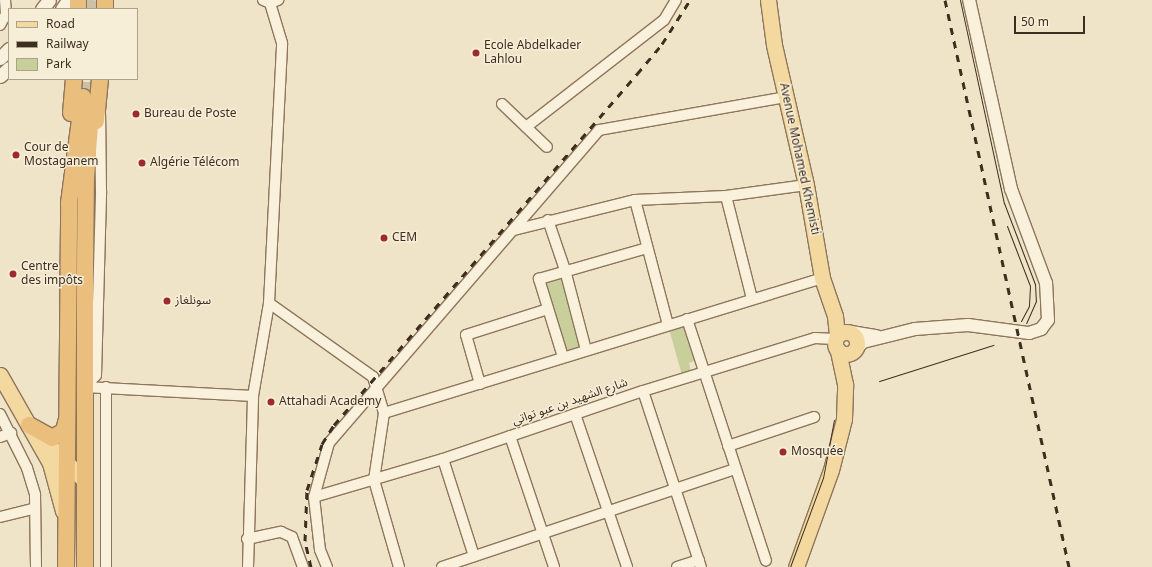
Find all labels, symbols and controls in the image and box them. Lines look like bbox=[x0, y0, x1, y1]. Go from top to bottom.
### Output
legend bbox=[8, 8, 138, 80]
scale bar bbox=[1016, 8, 1087, 34]
text: 50 m bbox=[1021, 10, 1049, 35]
text: Road bbox=[46, 12, 75, 37]
text: Railway bbox=[46, 32, 89, 57]
place label: Ecole Abdelkader Lahlou bbox=[484, 39, 581, 67]
marker: Ecole Abdelkader Lahlou bbox=[471, 48, 481, 58]
text: Park bbox=[46, 52, 71, 77]
street label: Avenue Mohamed Khemisti bbox=[776, 82, 822, 236]
place label: Bureau de Poste bbox=[144, 107, 237, 121]
marker: Bureau de Poste bbox=[131, 109, 141, 119]
place label: Cour de Mostaganem bbox=[24, 141, 98, 169]
marker: Cour de Mostaganem bbox=[11, 150, 21, 160]
place label: Algérie Télécom bbox=[150, 156, 240, 170]
marker: Algérie Télécom bbox=[137, 158, 147, 168]
place label: CEM bbox=[392, 231, 417, 245]
marker: CEM bbox=[379, 233, 389, 243]
place label: Centre des impôts bbox=[21, 260, 83, 288]
marker: Centre des impôts bbox=[8, 269, 18, 279]
place label: سونلغاز bbox=[175, 294, 211, 308]
marker: سونلغاز bbox=[162, 296, 172, 306]
street label: شارع الشهيد بن عبو تواتي bbox=[510, 375, 630, 429]
place label: Attahadi Academy bbox=[279, 395, 381, 409]
marker: Attahadi Academy bbox=[266, 397, 276, 407]
place label: Mosquée bbox=[791, 445, 843, 459]
marker: Mosquée bbox=[778, 447, 788, 457]

